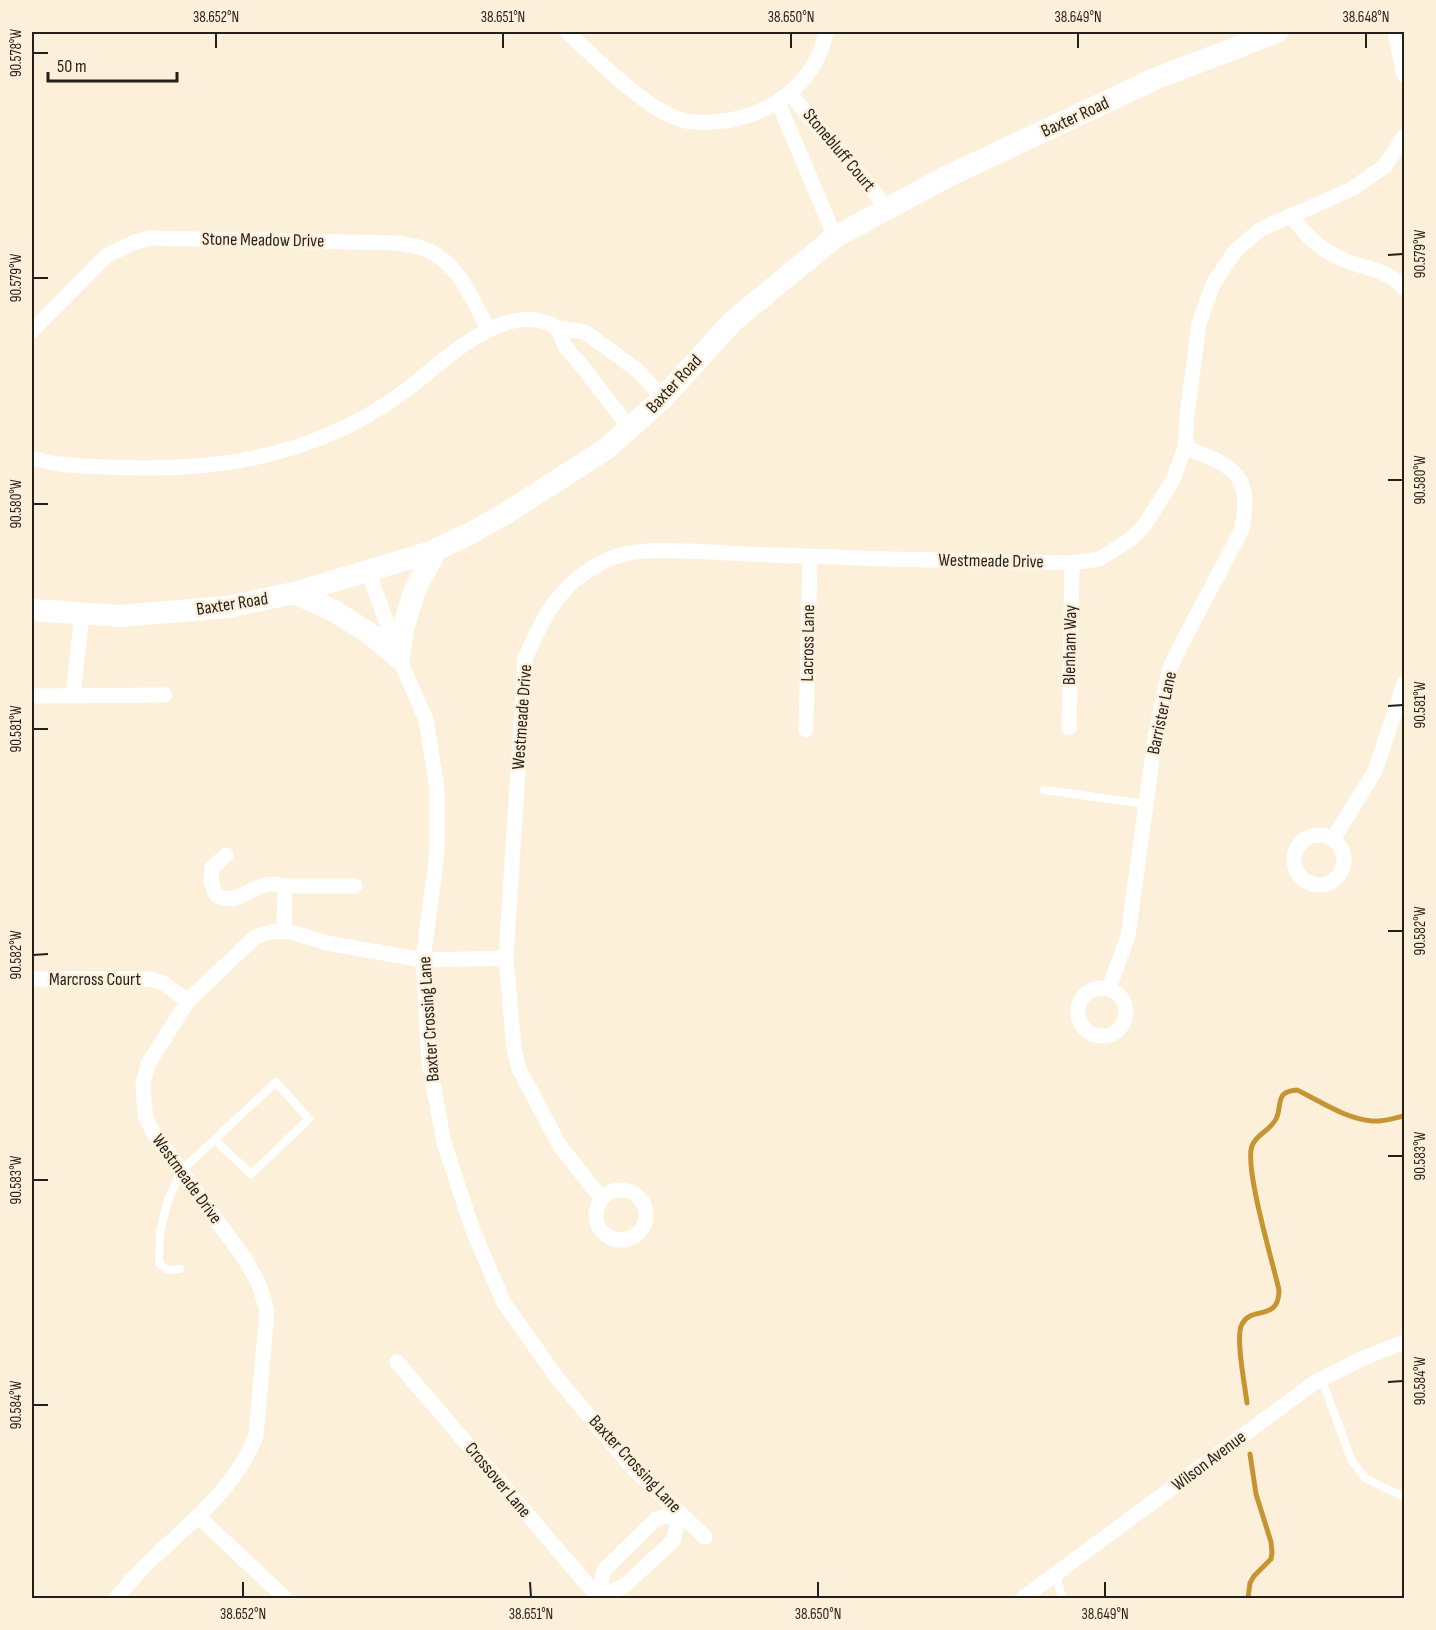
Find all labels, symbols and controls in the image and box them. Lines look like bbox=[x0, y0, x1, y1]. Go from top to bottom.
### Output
text: 38.652°N bbox=[193, 8, 239, 27]
text: 38.651°N bbox=[481, 8, 525, 27]
text: 38.650°N bbox=[768, 8, 814, 27]
text: 38.649°N bbox=[1054, 8, 1102, 27]
text: 38.648°N bbox=[1343, 8, 1389, 27]
text: 90.578°W bbox=[7, 29, 26, 77]
scale bar bbox=[48, 45, 177, 83]
text: 50 m bbox=[57, 56, 87, 77]
street label: Baxter Road bbox=[1038, 92, 1112, 142]
street label: Stonebluff Court bbox=[798, 104, 880, 196]
street label: Stone Meadow Drive bbox=[202, 228, 324, 252]
text: 90.579°W bbox=[1411, 230, 1430, 278]
text: 90.579°W bbox=[7, 254, 26, 302]
street label: Baxter Road bbox=[642, 350, 706, 418]
text: 90.580°W bbox=[1411, 455, 1430, 505]
text: 90.580°W bbox=[7, 479, 26, 529]
street label: Westmeade Drive bbox=[938, 550, 1044, 572]
street label: Baxter Road bbox=[195, 588, 269, 620]
street label: Lacross Lane bbox=[797, 604, 819, 682]
street label: Blenham Way bbox=[1059, 605, 1081, 685]
street label: Westmeade Drive bbox=[508, 664, 536, 770]
street label: Barrister Lane bbox=[1143, 670, 1181, 756]
text: 90.581°W bbox=[1411, 681, 1430, 729]
text: 90.581°W bbox=[7, 705, 26, 753]
text: 90.582°W bbox=[1411, 906, 1430, 955]
text: 90.582°W bbox=[7, 930, 26, 979]
street label: Baxter Crossing Lane bbox=[414, 956, 444, 1082]
street label: Marcross Court bbox=[49, 969, 141, 990]
street label: Westmeade Drive bbox=[148, 1130, 226, 1228]
text: 90.583°W bbox=[1411, 1131, 1430, 1180]
text: 90.583°W bbox=[7, 1155, 26, 1204]
text: 90.584°W bbox=[1411, 1357, 1430, 1405]
text: 90.584°W bbox=[7, 1381, 26, 1429]
street label: Baxter Crossing Lane bbox=[584, 1411, 686, 1517]
street label: Wilson Avenue bbox=[1168, 1426, 1250, 1496]
street label: Crossover Lane bbox=[460, 1438, 536, 1522]
text: 38.652°N bbox=[220, 1605, 266, 1624]
text: 38.651°N bbox=[509, 1605, 553, 1624]
text: 38.650°N bbox=[795, 1605, 841, 1624]
text: 38.649°N bbox=[1081, 1605, 1129, 1624]

